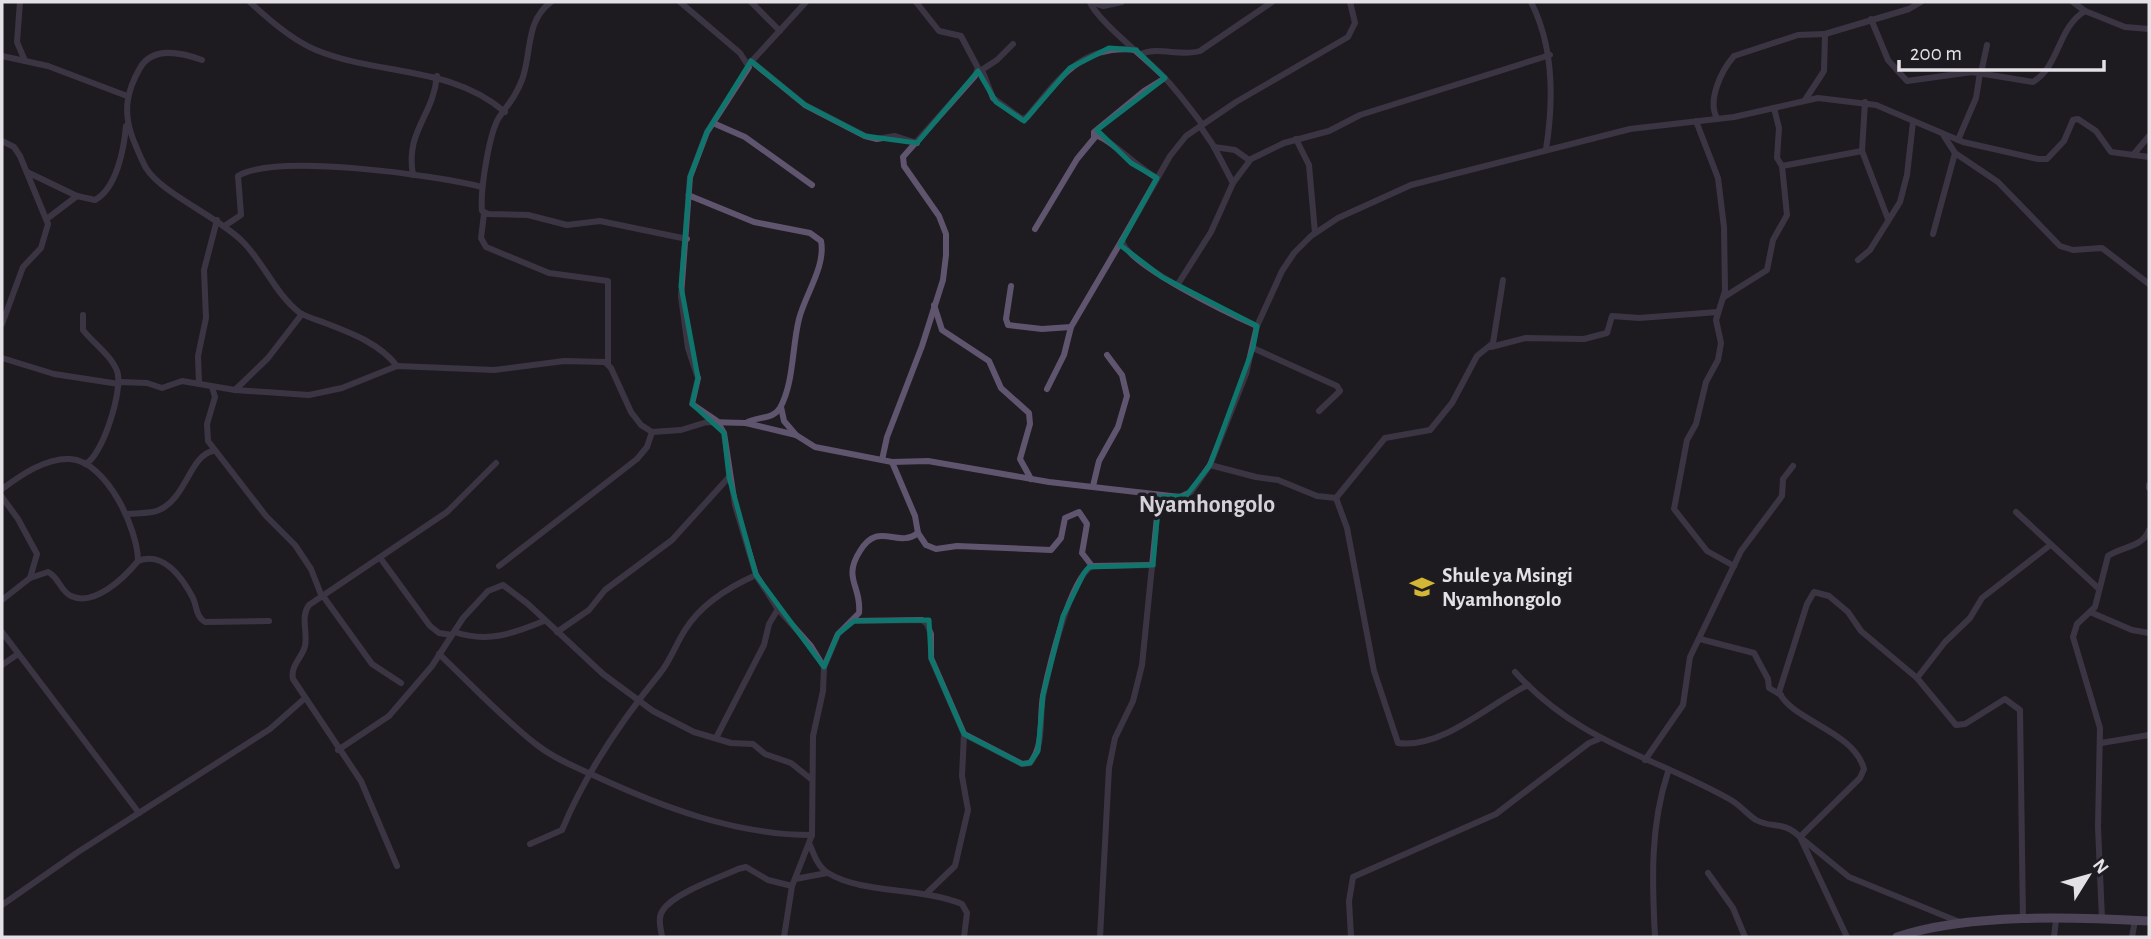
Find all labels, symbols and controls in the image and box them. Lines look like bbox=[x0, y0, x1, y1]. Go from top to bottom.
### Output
scale bar bbox=[1899, 28, 2104, 72]
text: 200 m bbox=[1910, 43, 1962, 64]
district label: Nyamhongolo bbox=[1139, 493, 1275, 517]
place label: Shule ya Msingi Nyamhongolo bbox=[1442, 565, 1573, 610]
school or university icon: Shule ya Msingi Nyamhongolo bbox=[1408, 573, 1436, 601]
north arrow bbox=[2053, 841, 2123, 911]
text: N bbox=[2089, 856, 2112, 878]

